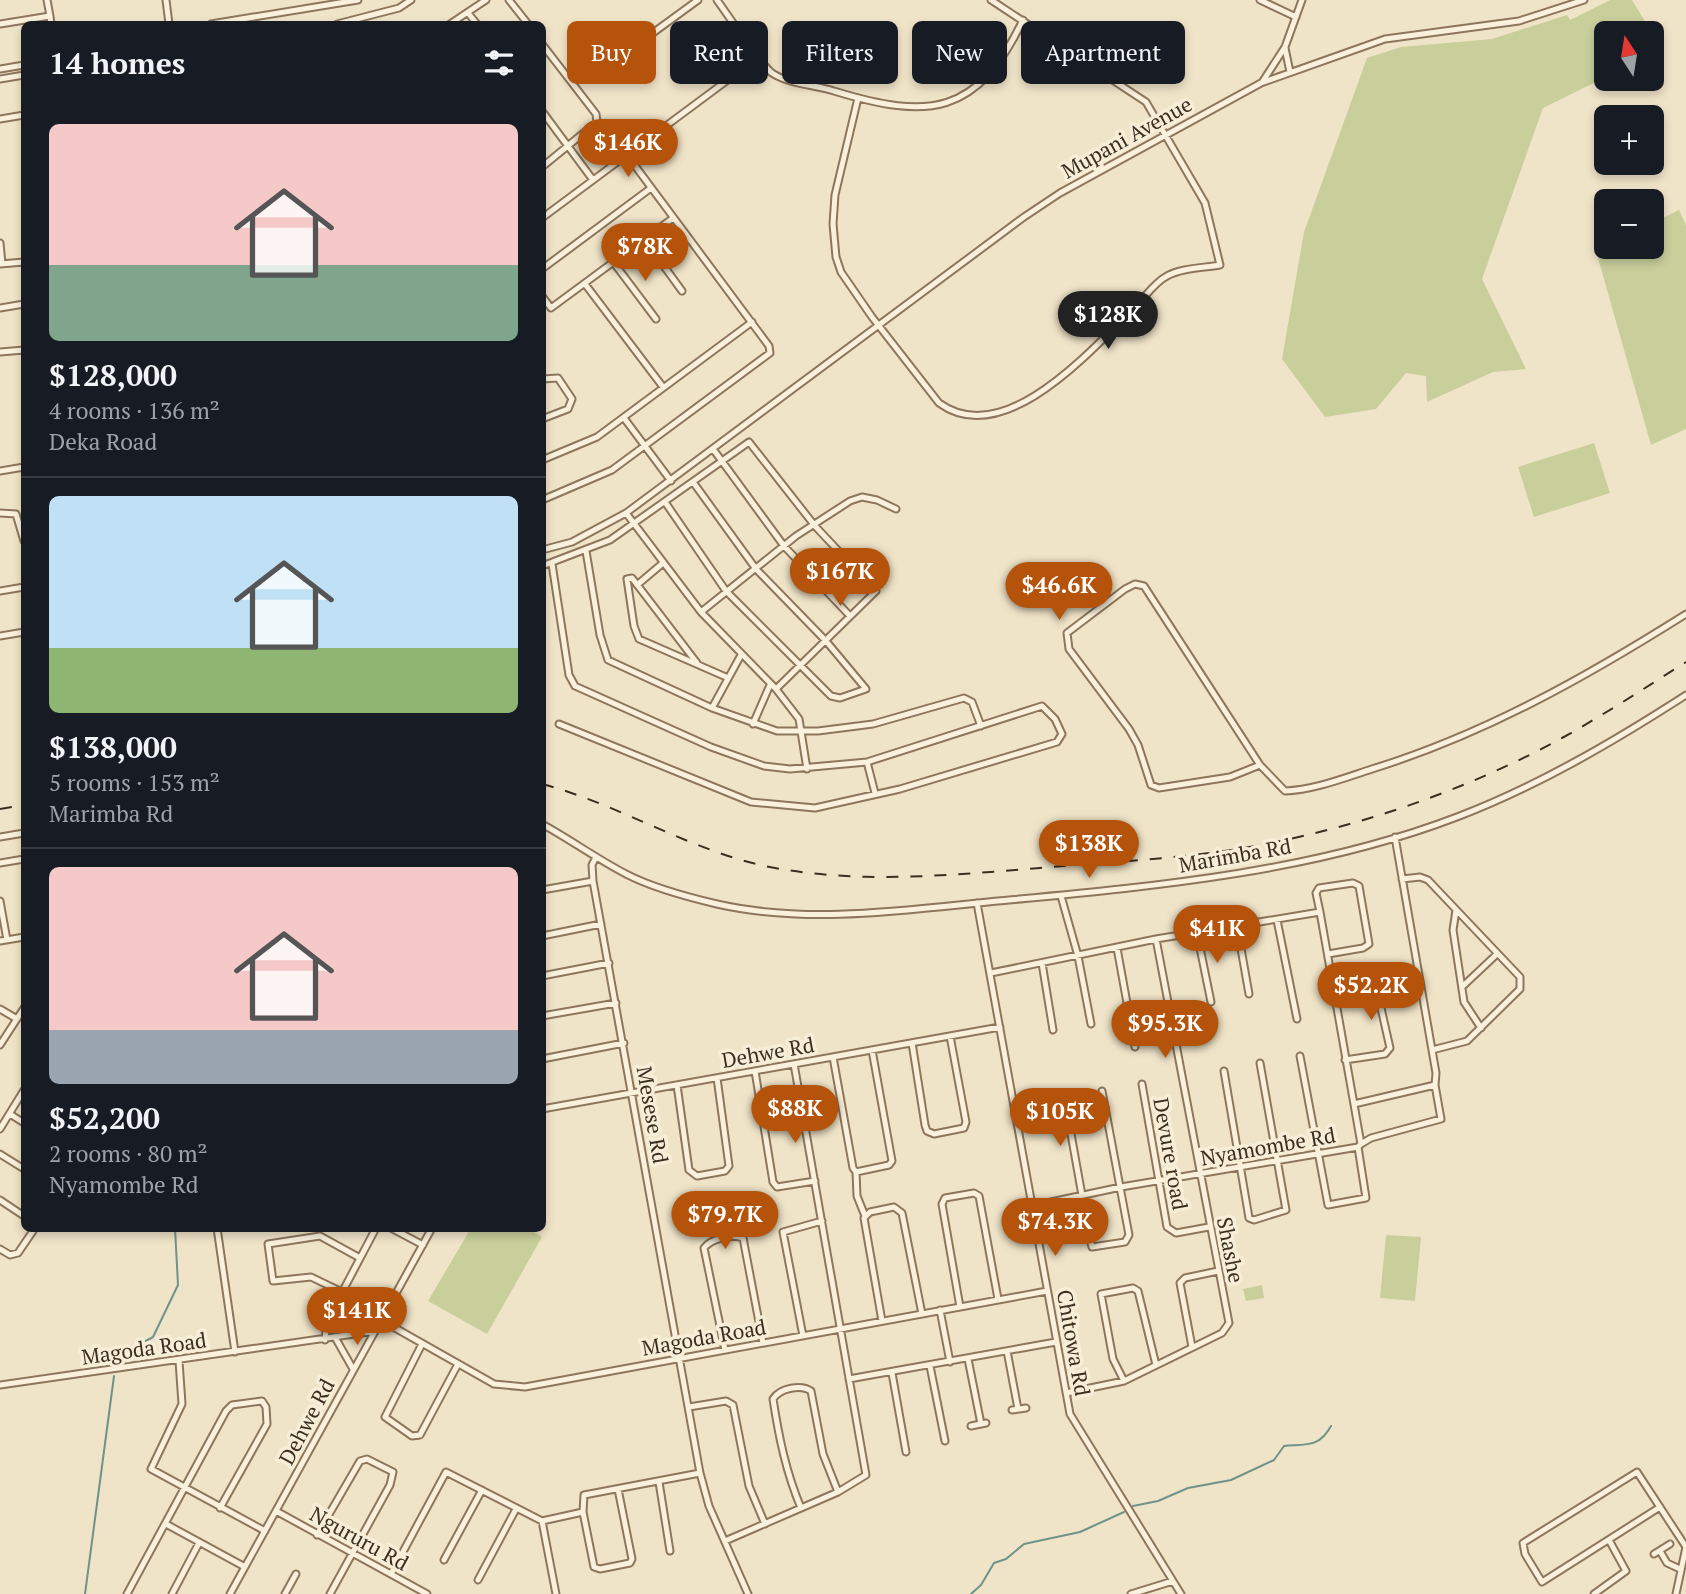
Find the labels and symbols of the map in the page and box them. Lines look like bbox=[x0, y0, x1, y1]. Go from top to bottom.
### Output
north arrow bbox=[1594, 21, 1664, 91]
street label: Mupani Avenue bbox=[1056, 90, 1197, 185]
pin: $146K bbox=[579, 120, 677, 179]
pin: $78K bbox=[604, 224, 686, 283]
pin: $128K bbox=[1059, 292, 1157, 351]
pin: $167K bbox=[791, 548, 889, 608]
pin: $46.6K bbox=[1002, 562, 1116, 622]
pin: $138K bbox=[1040, 820, 1138, 880]
street label: Marimba Rd bbox=[1176, 831, 1293, 879]
pin: $41K bbox=[1176, 906, 1258, 965]
pin: $52.2K bbox=[1314, 962, 1428, 1022]
pin: $95.3K bbox=[1108, 1000, 1222, 1060]
street label: Dehwe Rd bbox=[719, 1030, 817, 1074]
street label: Mesese Rd bbox=[631, 1064, 675, 1166]
pin: $88K bbox=[754, 1086, 836, 1145]
pin: $105K bbox=[1011, 1088, 1109, 1148]
street label: Devure road bbox=[1147, 1096, 1195, 1212]
street label: Nyamombe Rd bbox=[1198, 1120, 1338, 1172]
pin: $79.7K bbox=[668, 1192, 782, 1251]
pin: $74.3K bbox=[998, 1198, 1112, 1258]
street label: Shashe bbox=[1211, 1215, 1251, 1285]
pin: $141K bbox=[308, 1288, 406, 1347]
street label: Chitowa Rd bbox=[1051, 1288, 1097, 1398]
street label: Magoda Road bbox=[640, 1312, 768, 1362]
street label: Magoda Road bbox=[80, 1325, 208, 1371]
street label: Dehwe Rd bbox=[272, 1373, 341, 1469]
street label: Ngururu Rd bbox=[305, 1499, 414, 1577]

